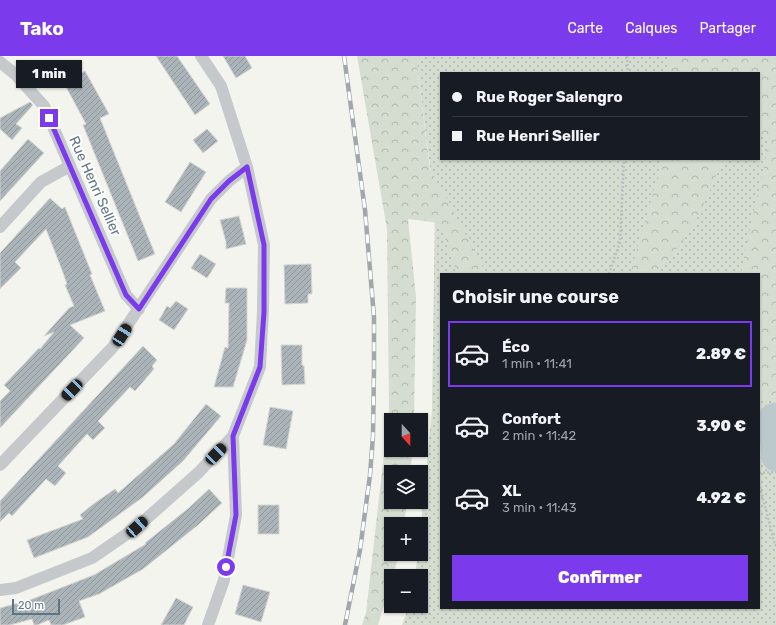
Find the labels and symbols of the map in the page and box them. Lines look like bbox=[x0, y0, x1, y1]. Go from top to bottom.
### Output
callout: 1 min bbox=[16, 60, 82, 88]
route end bbox=[40, 109, 58, 127]
street label: Rue Henri Sellier bbox=[65, 134, 125, 239]
car bbox=[110, 322, 134, 348]
car bbox=[59, 377, 85, 403]
north arrow bbox=[384, 413, 428, 457]
car bbox=[203, 441, 229, 467]
car bbox=[124, 515, 150, 539]
route start bbox=[217, 558, 235, 576]
scale bar bbox=[12, 597, 60, 616]

